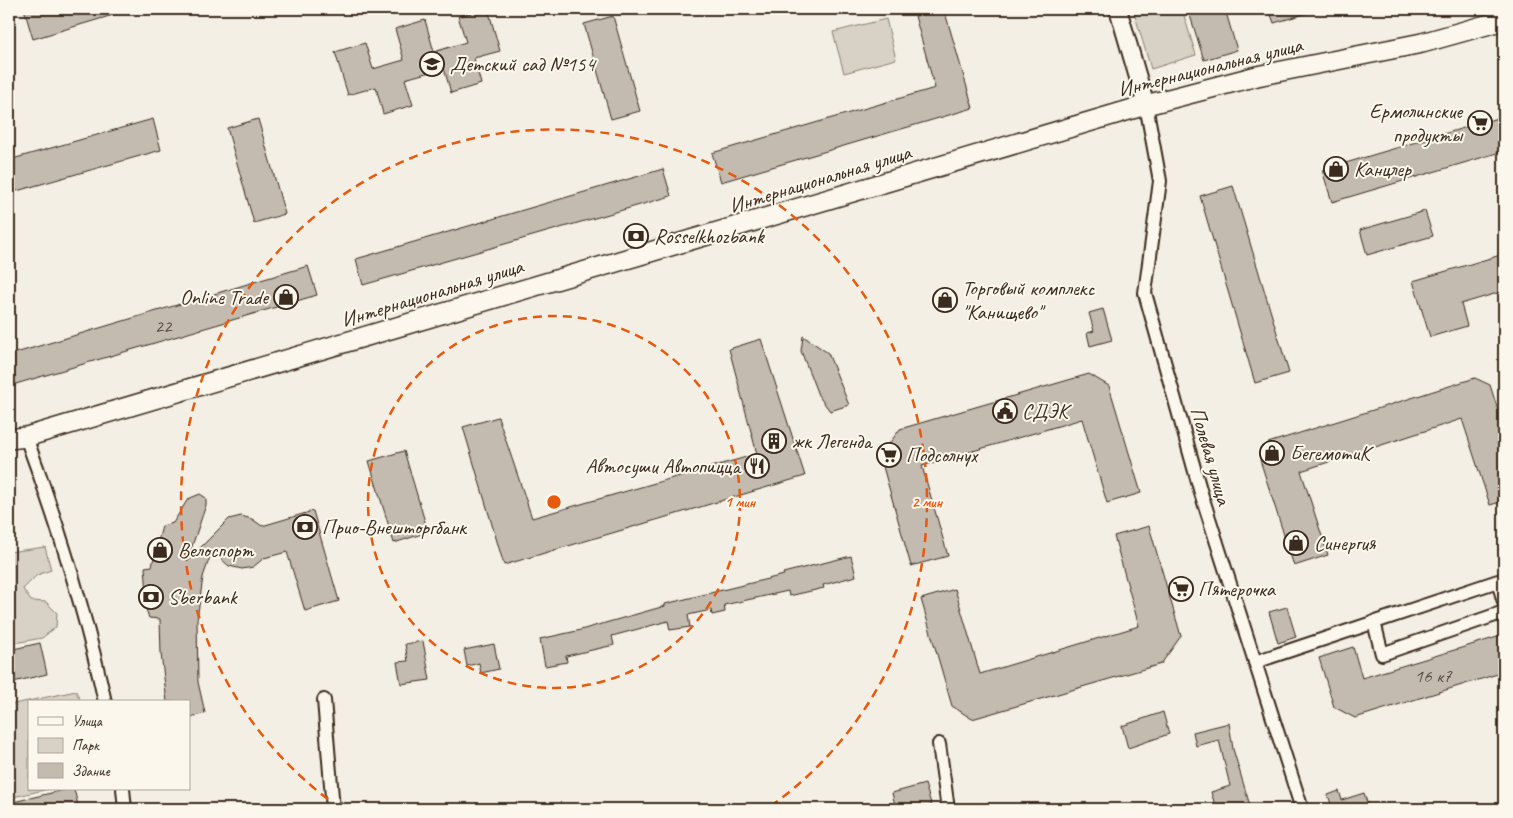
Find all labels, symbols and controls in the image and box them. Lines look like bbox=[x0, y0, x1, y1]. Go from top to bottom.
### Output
street label: Интернациональная улица bbox=[1115, 31, 1307, 102]
school or university icon: Детский сад №154 bbox=[419, 51, 445, 77]
place label: Детский сад №154 bbox=[450, 51, 597, 77]
place label: Ермолинские продукты bbox=[1369, 98, 1464, 148]
supermarket icon: Ермолинские продукты bbox=[1467, 110, 1493, 136]
street label: Интернациональная улица bbox=[726, 138, 916, 219]
shop icon: Канцлер bbox=[1323, 156, 1349, 182]
place label: Канцлер bbox=[1354, 156, 1412, 182]
bank icon: Rosselkhozbank bbox=[623, 223, 649, 249]
place label: Rosselkhozbank bbox=[654, 223, 765, 249]
street label: Интернациональная улица bbox=[338, 252, 528, 333]
place label: Торговый комплекс "Канищево" bbox=[962, 275, 1095, 325]
place label: Online Trade bbox=[180, 284, 270, 310]
shop icon: Online Trade bbox=[273, 284, 299, 310]
shop icon: Торговый комплекс "Канищево" bbox=[932, 287, 958, 313]
house number: 22 bbox=[154, 314, 173, 338]
public building icon: СДЭК bbox=[992, 398, 1018, 424]
place label: СДЭК bbox=[1022, 398, 1072, 424]
street label: Полевая улица bbox=[1185, 404, 1238, 510]
building icon: жк Легенда bbox=[761, 428, 787, 454]
place label: жк Легенда bbox=[792, 428, 874, 454]
shop icon: БегемотиК bbox=[1259, 440, 1285, 466]
place label: БегемотиК bbox=[1290, 440, 1374, 466]
supermarket icon: Подсолнух bbox=[876, 442, 902, 468]
place label: Подсолнух bbox=[906, 442, 979, 468]
place label: Автосуши Автопицца bbox=[585, 453, 742, 479]
restaurant icon: Автосуши Автопицца bbox=[744, 453, 770, 479]
centre of rings bbox=[545, 493, 563, 511]
text: 1 мин bbox=[725, 493, 757, 512]
text: 2 мин bbox=[912, 493, 944, 512]
bank icon: Прио-Внешторгбанк bbox=[292, 514, 318, 540]
place label: Прио-Внешторгбанк bbox=[322, 514, 468, 540]
shop icon: Синергия bbox=[1283, 530, 1309, 556]
place label: Синергия bbox=[1314, 530, 1377, 556]
shop icon: Велоспорт bbox=[147, 537, 173, 563]
place label: Велоспорт bbox=[178, 537, 255, 563]
supermarket icon: Пятерочка bbox=[1168, 576, 1194, 602]
place label: Пятерочка bbox=[1198, 576, 1277, 602]
bank icon: Sberbank bbox=[138, 584, 164, 610]
place label: Sberbank bbox=[168, 584, 238, 610]
house number: 16 к7 bbox=[1414, 664, 1453, 688]
legend bbox=[28, 700, 190, 790]
text: Улица bbox=[72, 712, 103, 731]
text: Парк bbox=[72, 736, 100, 755]
text: Здание bbox=[72, 762, 111, 781]

